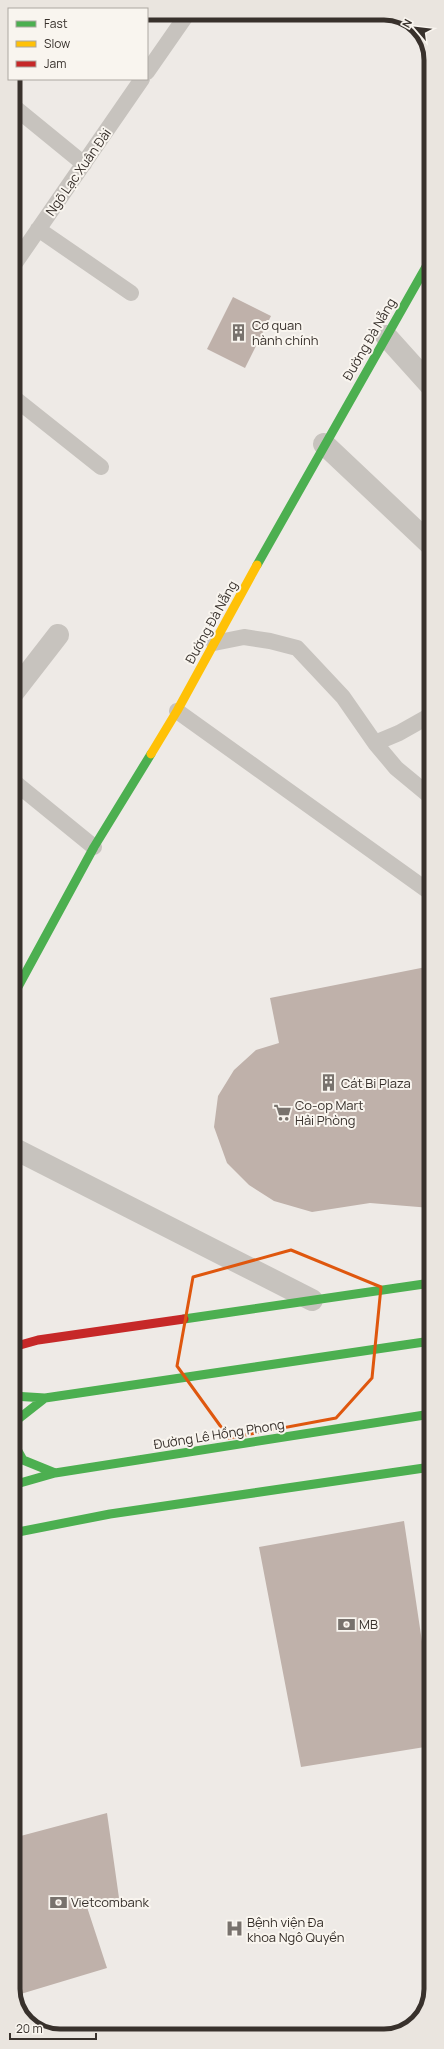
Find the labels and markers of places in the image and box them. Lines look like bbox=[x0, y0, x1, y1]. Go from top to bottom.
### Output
place label: Cơ quan hành chính bbox=[252, 316, 318, 349]
building icon: Cơ quan hành chính bbox=[229, 322, 249, 342]
building icon: Cát Bi Plaza bbox=[318, 1073, 338, 1093]
place label: Cát Bi Plaza bbox=[341, 1074, 411, 1092]
place label: Co-op Mart Hải Phòng bbox=[295, 1096, 363, 1129]
supermarket icon: Co-op Mart Hải Phòng bbox=[272, 1102, 292, 1122]
bank icon: MB bbox=[336, 1614, 356, 1634]
place label: MB bbox=[359, 1615, 378, 1633]
bank icon: Vietcombank bbox=[48, 1892, 68, 1912]
place label: Vietcombank bbox=[71, 1893, 150, 1911]
place label: Bệnh viện Đa khoa Ngô Quyền bbox=[247, 1913, 344, 1946]
hospital icon: Bệnh viện Đa khoa Ngô Quyền bbox=[224, 1919, 244, 1939]

